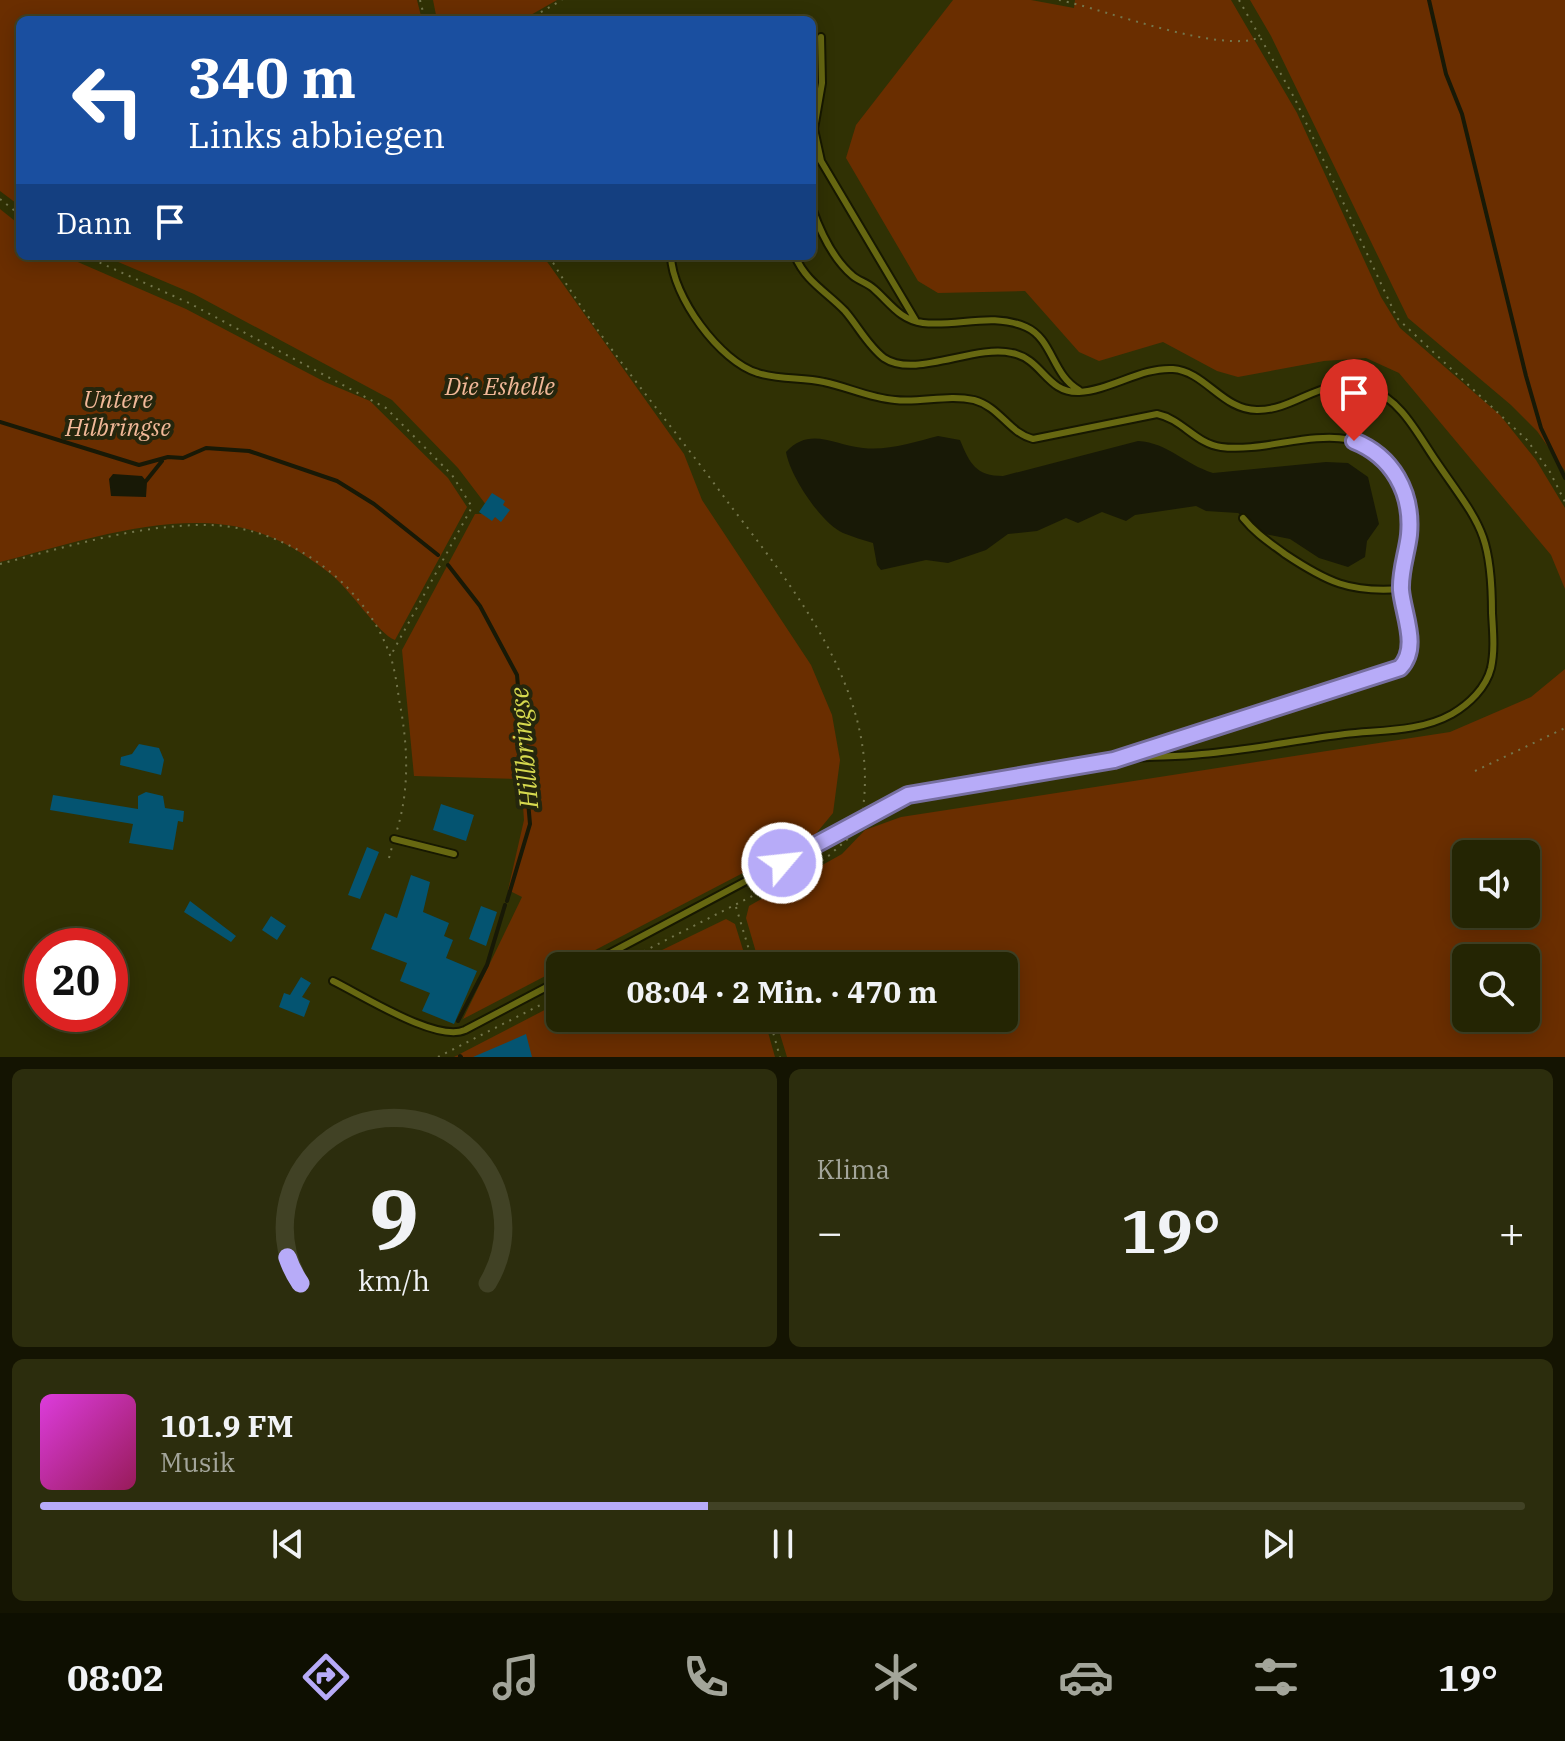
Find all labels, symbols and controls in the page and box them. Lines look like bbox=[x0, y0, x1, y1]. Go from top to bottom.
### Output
text: 340 m bbox=[188, 41, 356, 113]
icon: left bbox=[56, 48, 160, 152]
text: Links abbiegen bbox=[188, 111, 445, 158]
icon: arrive bbox=[148, 200, 192, 244]
text: Dann bbox=[56, 203, 132, 242]
pin bbox=[1320, 359, 1388, 441]
park label: Die Eshelle bbox=[444, 370, 555, 402]
icon: arrive bbox=[1332, 371, 1376, 415]
park label: Untere Hilbringse bbox=[64, 383, 171, 443]
water label: Hillbringse bbox=[501, 685, 545, 811]
position arrow bbox=[740, 821, 824, 905]
map controls bbox=[1452, 840, 1540, 1032]
button: sound bbox=[1452, 840, 1540, 928]
speed limit sign: 20 bbox=[24, 928, 128, 1032]
button: search bbox=[1452, 944, 1540, 1032]
text: 08:04 · 2 Min. · 470 m bbox=[627, 972, 937, 1011]
text: Klima bbox=[817, 1152, 890, 1186]
text: 9 bbox=[369, 1165, 419, 1273]
text: 19° bbox=[1121, 1191, 1221, 1270]
text: − bbox=[817, 1203, 843, 1260]
text: + bbox=[1499, 1203, 1525, 1260]
text: km/h bbox=[358, 1262, 430, 1299]
text: 101.9 FM bbox=[160, 1406, 293, 1445]
text: Musik bbox=[160, 1445, 235, 1479]
icon: previous bbox=[266, 1522, 310, 1566]
icon: pause bbox=[761, 1522, 805, 1566]
icon: next bbox=[1256, 1522, 1300, 1566]
icon: directions bbox=[298, 1649, 354, 1705]
icon: music bbox=[488, 1649, 544, 1705]
icon: phone bbox=[678, 1649, 734, 1705]
icon: climate bbox=[868, 1649, 924, 1705]
icon: car bbox=[1058, 1649, 1114, 1705]
icon: filters bbox=[1248, 1649, 1304, 1705]
text: 08:02 bbox=[67, 1654, 164, 1701]
text: 19° bbox=[1438, 1654, 1498, 1701]

